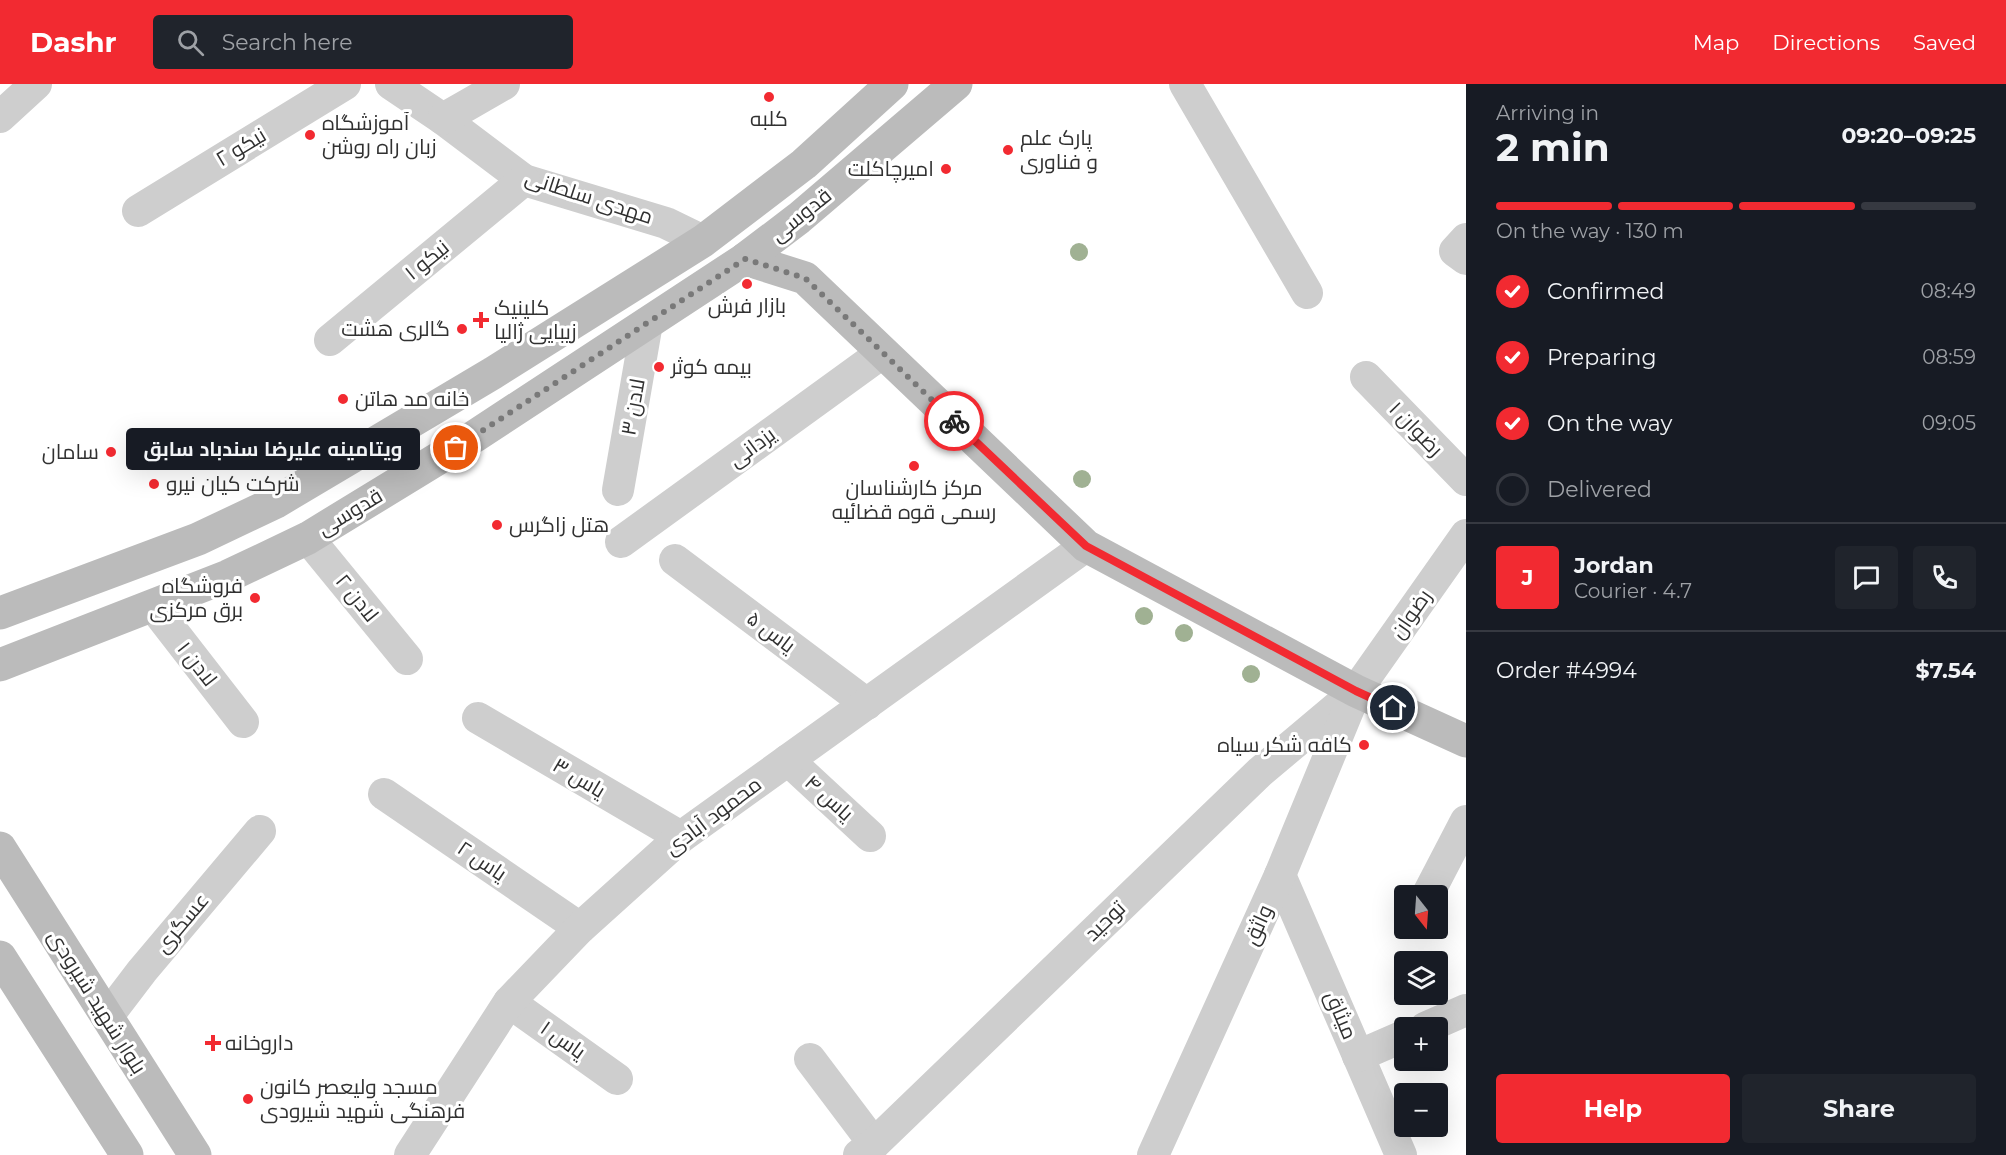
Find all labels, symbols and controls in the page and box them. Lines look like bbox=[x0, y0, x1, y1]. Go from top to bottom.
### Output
search box bbox=[153, 15, 573, 69]
text: Dashr bbox=[30, 25, 117, 59]
icon: search bbox=[174, 26, 207, 59]
text: Search here bbox=[222, 29, 353, 56]
text: Map bbox=[1693, 30, 1739, 55]
text: Directions bbox=[1772, 30, 1880, 55]
text: Saved bbox=[1913, 30, 1976, 55]
marker: کلبه bbox=[762, 90, 776, 104]
text: Arriving in bbox=[1496, 101, 1599, 125]
place label: کلبه bbox=[750, 106, 788, 131]
place label: آموزشگاه زبان راه روشن bbox=[322, 110, 436, 160]
street label: نیکو ۲ bbox=[211, 122, 270, 171]
text: 09:20–09:25 bbox=[1841, 122, 1976, 149]
text: 2 min bbox=[1496, 123, 1610, 171]
place label: پارک علم و فناوری bbox=[1020, 125, 1098, 175]
marker: آموزشگاه زبان راه روشن bbox=[303, 128, 317, 142]
marker: پارک علم و فناوری bbox=[1001, 143, 1015, 157]
place label: امیرچاکلت bbox=[848, 156, 934, 183]
marker: امیرچاکلت bbox=[939, 162, 953, 176]
street label: مهدی سلطانی bbox=[522, 164, 656, 230]
street label: قدوسی bbox=[765, 182, 837, 248]
text: On the way · 130 m bbox=[1496, 219, 1684, 243]
street label: نیکو ۱ bbox=[399, 234, 454, 285]
icon: check bbox=[1496, 275, 1529, 308]
marker: بازار فرش bbox=[740, 277, 754, 291]
text: Confirmed bbox=[1547, 278, 1664, 305]
text: 08:49 bbox=[1921, 279, 1976, 303]
place label: بازار فرش bbox=[708, 293, 786, 319]
place label: کلینیک زیبایی ژالیا bbox=[494, 295, 577, 345]
marker: کلینیک زیبایی ژالیا bbox=[472, 311, 490, 329]
place label: گالری هشت bbox=[341, 316, 450, 342]
marker: گالری هشت bbox=[455, 322, 469, 336]
icon: check bbox=[1496, 341, 1529, 374]
text: Preparing bbox=[1547, 344, 1656, 371]
text: 08:59 bbox=[1922, 345, 1976, 369]
place label: بیمه کوثر bbox=[670, 354, 752, 379]
marker: بیمه کوثر bbox=[652, 360, 666, 374]
street label: لادن ۳ bbox=[615, 376, 651, 438]
place label: خانه مد هاتن bbox=[355, 386, 470, 412]
courier bbox=[924, 391, 984, 451]
marker: خانه مد هاتن bbox=[336, 392, 350, 406]
street label: رضوان ۱ bbox=[1384, 396, 1448, 462]
icon: bike bbox=[938, 405, 971, 438]
icon: check bbox=[1496, 407, 1529, 440]
text: On the way bbox=[1547, 410, 1672, 437]
text: 09:05 bbox=[1922, 411, 1976, 435]
street label: یزدانی bbox=[723, 421, 781, 473]
pin bbox=[430, 422, 481, 473]
callout: ویتامینه علیرضا سندباد سابق bbox=[126, 427, 420, 469]
icon: bag bbox=[439, 431, 472, 464]
text: ویتامینه علیرضا سندباد سابق bbox=[144, 437, 402, 461]
place label: سامان bbox=[42, 439, 99, 465]
marker: سامان bbox=[104, 445, 118, 459]
marker: مرکز کارشناسان رسمی قوه قضائیه bbox=[907, 459, 921, 473]
place label: شرکت کیان نیرو bbox=[166, 471, 300, 497]
place label: مرکز کارشناسان رسمی قوه قضائیه bbox=[832, 475, 996, 525]
text: Delivered bbox=[1547, 476, 1652, 503]
marker: شرکت کیان نیرو bbox=[147, 477, 161, 491]
street label: قدوسی bbox=[313, 482, 387, 542]
place label: هتل زاگرس bbox=[509, 512, 609, 538]
marker: هتل زاگرس bbox=[490, 518, 504, 532]
button: chat bbox=[1835, 546, 1898, 609]
button: phone bbox=[1913, 546, 1976, 609]
text: Jordan bbox=[1574, 552, 1654, 579]
text: J bbox=[1522, 564, 1533, 591]
street label: لادن ۲ bbox=[330, 569, 384, 627]
place label: فروشگاه برق مرکزی bbox=[149, 573, 243, 623]
text: Courier · 4.7 bbox=[1574, 579, 1692, 603]
street label: رضوان bbox=[1385, 584, 1437, 644]
marker: فروشگاه برق مرکزی bbox=[248, 591, 262, 605]
street label: یاس ۵ bbox=[742, 605, 801, 659]
street label: لادن ۱ bbox=[171, 636, 223, 692]
text: Order #4994 bbox=[1496, 657, 1637, 684]
text: $7.54 bbox=[1916, 657, 1976, 684]
pin bbox=[1367, 682, 1418, 733]
icon: home bbox=[1376, 691, 1409, 724]
place label: کافه شکر سیاه bbox=[1217, 732, 1352, 757]
marker: کافه شکر سیاه bbox=[1357, 738, 1371, 752]
street label: یاس ۳ bbox=[548, 752, 610, 804]
street label: یاس ۴ bbox=[799, 769, 859, 827]
street label: محمود آبادی bbox=[659, 771, 767, 861]
street label: یاس ۲ bbox=[452, 835, 512, 887]
north arrow bbox=[1394, 885, 1448, 939]
map controls bbox=[1394, 885, 1448, 1137]
street label: عسگری bbox=[149, 888, 215, 958]
street label: توحید bbox=[1079, 895, 1130, 946]
street label: واثق bbox=[1238, 901, 1278, 949]
street label: بلوار شهید شیرودی bbox=[42, 925, 152, 1079]
button: layers bbox=[1394, 951, 1448, 1005]
street label: میثاق bbox=[1319, 987, 1363, 1043]
street label: یاس ۱ bbox=[535, 1015, 591, 1065]
button: + bbox=[1394, 1017, 1448, 1071]
place label: داروخانه bbox=[225, 1030, 293, 1055]
marker: داروخانه bbox=[206, 1036, 220, 1050]
place label: مسجد ولیعصر کانون فرهنگی شهید شیرودی bbox=[260, 1074, 465, 1124]
button: Help bbox=[1496, 1074, 1730, 1143]
button: Share bbox=[1742, 1074, 1976, 1143]
button: − bbox=[1394, 1083, 1448, 1137]
marker: مسجد ولیعصر کانون فرهنگی شهید شیرودی bbox=[241, 1092, 255, 1106]

